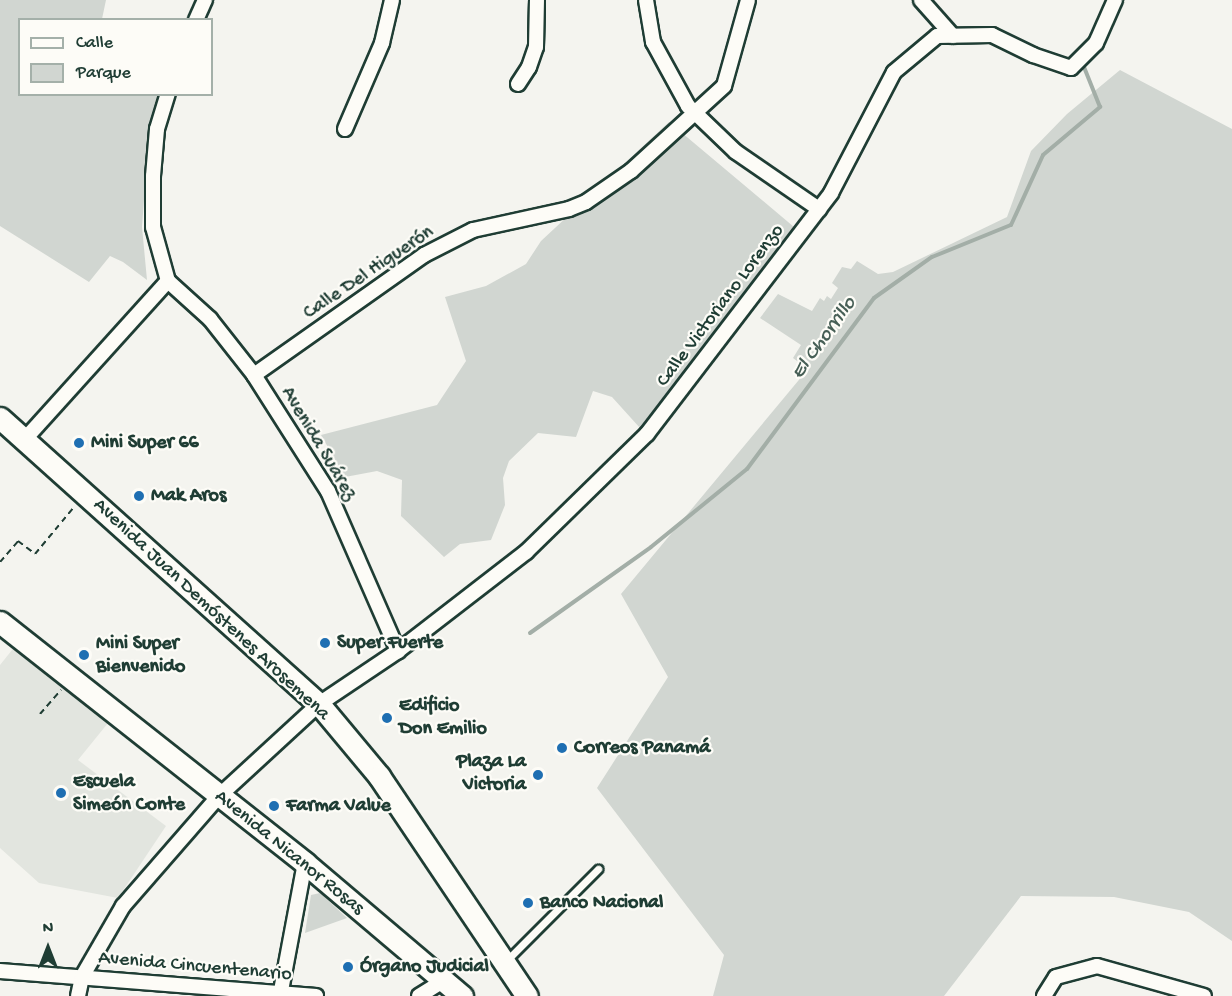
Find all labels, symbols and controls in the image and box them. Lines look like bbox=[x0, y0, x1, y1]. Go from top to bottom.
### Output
legend bbox=[18, 18, 213, 96]
text: Calle bbox=[76, 33, 113, 54]
text: Parque bbox=[76, 63, 131, 84]
street label: Calle Victoriano Lorenzo bbox=[652, 220, 790, 392]
street label: Calle Del Higuerón bbox=[299, 221, 439, 325]
water label: El Chorrillo bbox=[787, 293, 863, 385]
street label: Avenida Suárez bbox=[275, 383, 361, 505]
place label: Mini Super 66 bbox=[91, 431, 199, 455]
marker: Mini Super 66 bbox=[72, 436, 86, 450]
place label: Mak Aros bbox=[151, 484, 226, 508]
marker: Mak Aros bbox=[132, 489, 146, 503]
street label: Avenida Juan Demóstenes Arosemena bbox=[87, 494, 335, 726]
place label: Super Fuerte bbox=[337, 631, 443, 655]
place label: Mini Super Bienvenido bbox=[96, 632, 185, 679]
marker: Super Fuerte bbox=[318, 636, 332, 650]
marker: Mini Super Bienvenido bbox=[77, 648, 91, 662]
place label: Edificio Don Emilio bbox=[399, 694, 487, 741]
marker: Edificio Don Emilio bbox=[380, 711, 394, 725]
place label: Correos Panamá bbox=[574, 736, 710, 760]
marker: Correos Panamá bbox=[555, 741, 569, 755]
place label: Plaza La Victoria bbox=[456, 751, 526, 798]
marker: Plaza La Victoria bbox=[531, 768, 545, 782]
place label: Escuela Simeón Conte bbox=[73, 770, 185, 817]
street label: Avenida Nicanor Rosas bbox=[209, 785, 369, 921]
marker: Escuela Simeón Conte bbox=[54, 786, 68, 800]
place label: Farma Value bbox=[286, 794, 391, 818]
marker: Farma Value bbox=[267, 799, 281, 813]
place label: Banco Nacional bbox=[540, 891, 663, 915]
marker: Banco Nacional bbox=[521, 896, 535, 910]
north arrow bbox=[18, 918, 78, 978]
text: N bbox=[43, 920, 53, 939]
street label: Avenida Cincuentenario bbox=[97, 947, 293, 987]
place label: Órgano Judicial bbox=[360, 955, 489, 979]
marker: Órgano Judicial bbox=[341, 960, 355, 974]

